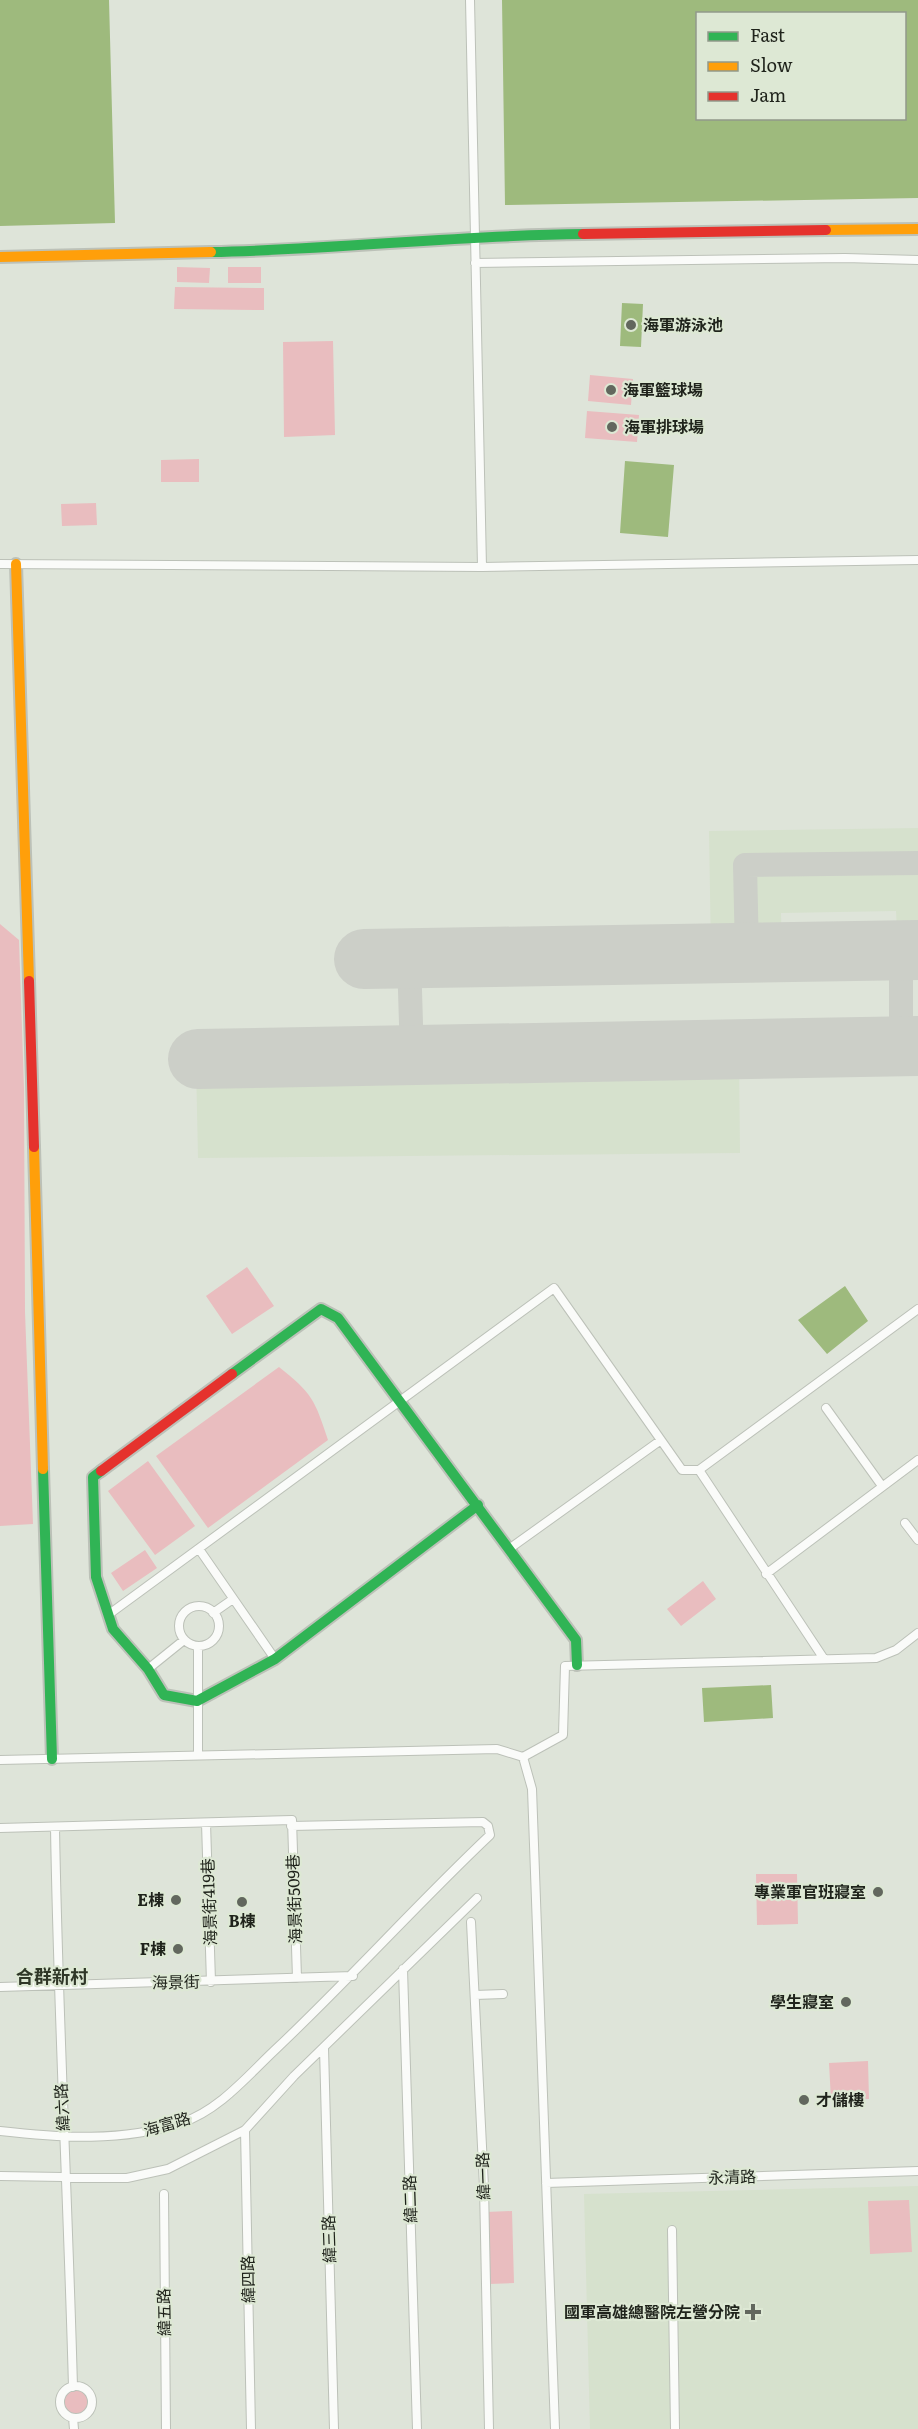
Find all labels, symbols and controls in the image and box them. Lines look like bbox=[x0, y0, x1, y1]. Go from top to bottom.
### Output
legend bbox=[696, 12, 906, 120]
text: Fast bbox=[750, 21, 786, 48]
text: Slow bbox=[750, 51, 793, 78]
text: Jam bbox=[750, 81, 786, 108]
place label: 海軍游泳池 bbox=[643, 312, 723, 336]
marker: 海軍游泳池 bbox=[624, 318, 638, 332]
place label: 海軍籃球場 bbox=[623, 377, 703, 401]
marker: 海軍籃球場 bbox=[604, 383, 618, 397]
place label: 海軍排球場 bbox=[624, 414, 704, 438]
marker: 海軍排球場 bbox=[605, 420, 619, 434]
street label: 海景街509巷 bbox=[279, 1854, 307, 1944]
street label: 海景街419巷 bbox=[194, 1858, 222, 1946]
place label: 專業軍官班寢室 bbox=[754, 1879, 866, 1903]
marker: 專業軍官班寢室 bbox=[871, 1885, 885, 1899]
place label: E棟 bbox=[137, 1887, 164, 1911]
marker: E棟 bbox=[169, 1893, 183, 1907]
marker: B棟 bbox=[235, 1895, 249, 1909]
place label: B棟 bbox=[228, 1908, 256, 1932]
place label: F棟 bbox=[140, 1936, 166, 1960]
marker: F棟 bbox=[171, 1942, 185, 1956]
district label: 合群新村 bbox=[16, 1962, 88, 1989]
street label: 海景街 bbox=[152, 1969, 200, 1993]
place label: 學生寢室 bbox=[770, 1989, 834, 2013]
marker: 學生寢室 bbox=[839, 1995, 853, 2009]
street label: 緯六路 bbox=[48, 2082, 74, 2132]
place label: 才儲樓 bbox=[816, 2087, 864, 2111]
marker: 才儲樓 bbox=[797, 2093, 811, 2107]
street label: 海富路 bbox=[140, 2105, 193, 2141]
street label: 緯一路 bbox=[469, 2152, 495, 2200]
street label: 永清路 bbox=[708, 2163, 756, 2189]
street label: 緯二路 bbox=[396, 2175, 422, 2223]
street label: 緯三路 bbox=[315, 2215, 341, 2263]
street label: 緯四路 bbox=[235, 2255, 259, 2303]
street label: 緯五路 bbox=[151, 2288, 175, 2336]
place label: 國軍高雄總醫院左營分院 bbox=[564, 2299, 740, 2323]
marker: 國軍高雄總醫院左營分院 bbox=[744, 2303, 762, 2321]

